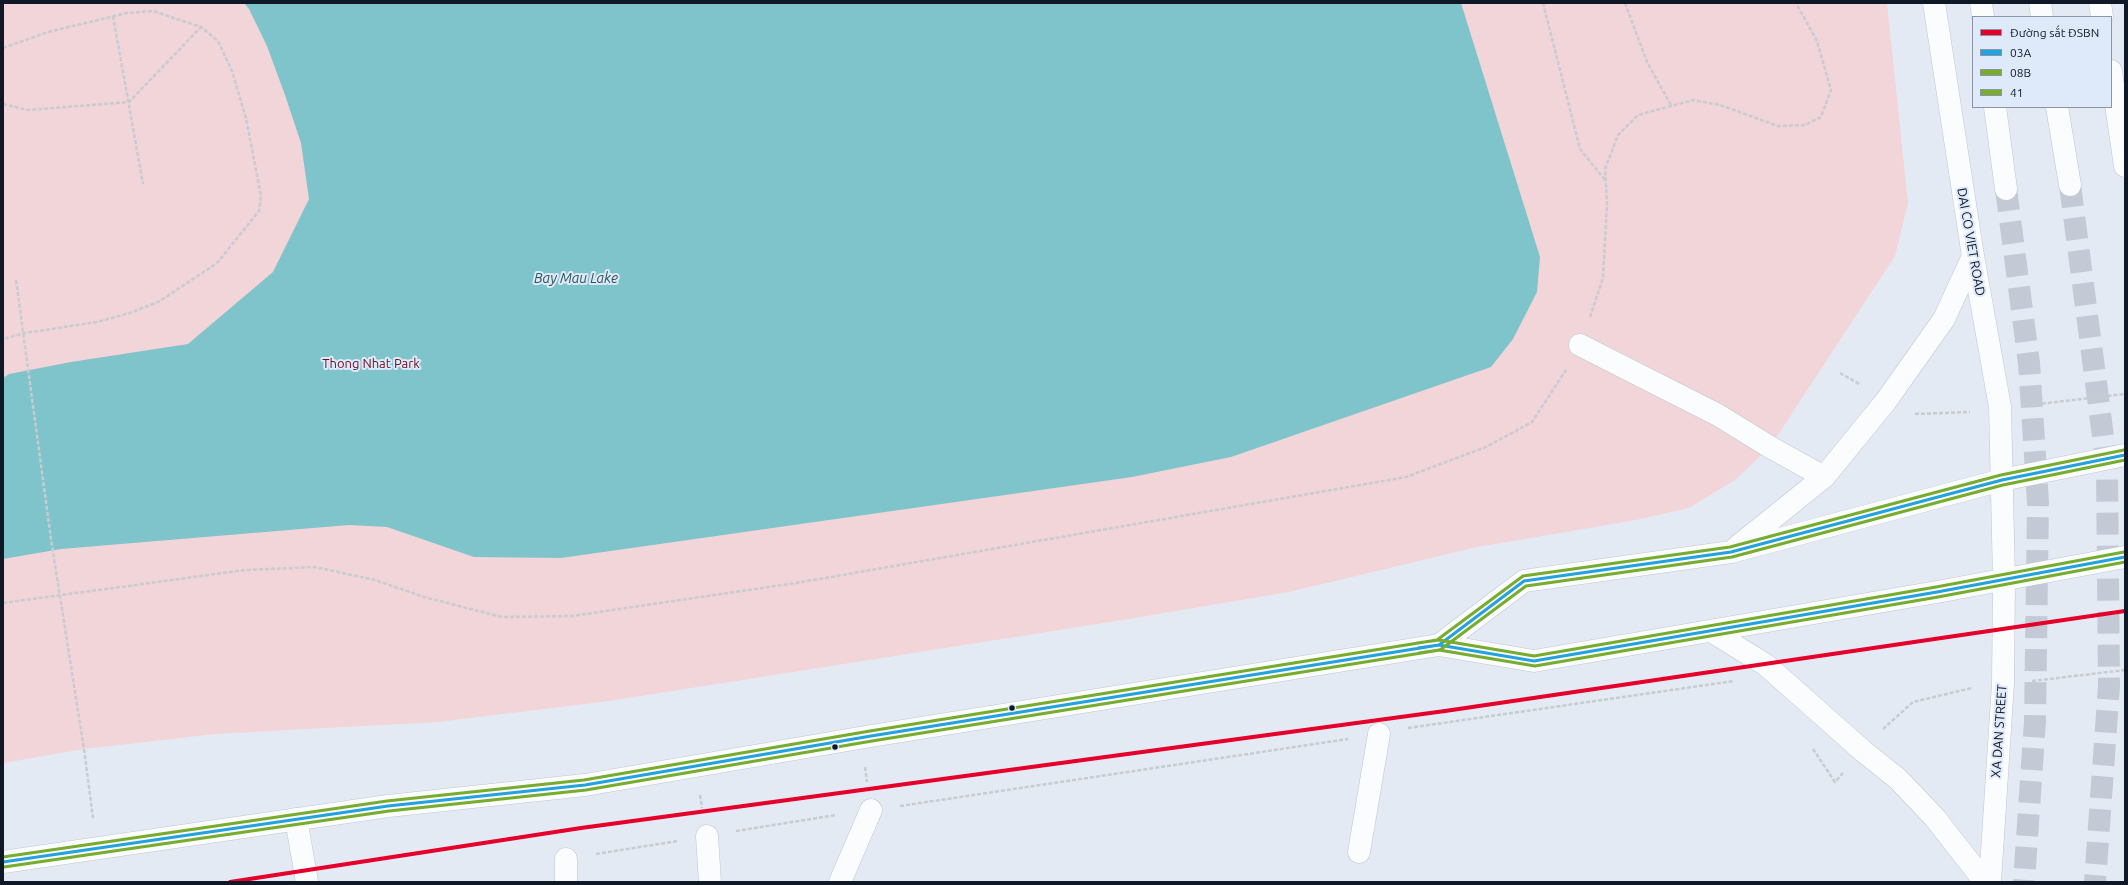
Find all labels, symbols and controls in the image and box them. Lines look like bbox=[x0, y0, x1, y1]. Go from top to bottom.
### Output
legend bbox=[1972, 16, 2112, 108]
text: Đường sắt ĐSBN bbox=[2010, 26, 2099, 39]
text: 03A bbox=[2010, 46, 2031, 59]
text: 08B bbox=[2010, 66, 2031, 79]
text: 41 bbox=[2010, 86, 2024, 99]
street label: DAI CO VIET ROAD bbox=[1954, 187, 1988, 297]
water label: Bay Mau Lake bbox=[534, 270, 618, 286]
park label: Thong Nhat Park bbox=[322, 356, 420, 372]
street label: XA DAN STREET bbox=[1988, 684, 2010, 778]
unlabelled marker bbox=[1007, 703, 1017, 713]
unlabelled marker bbox=[830, 742, 840, 752]

